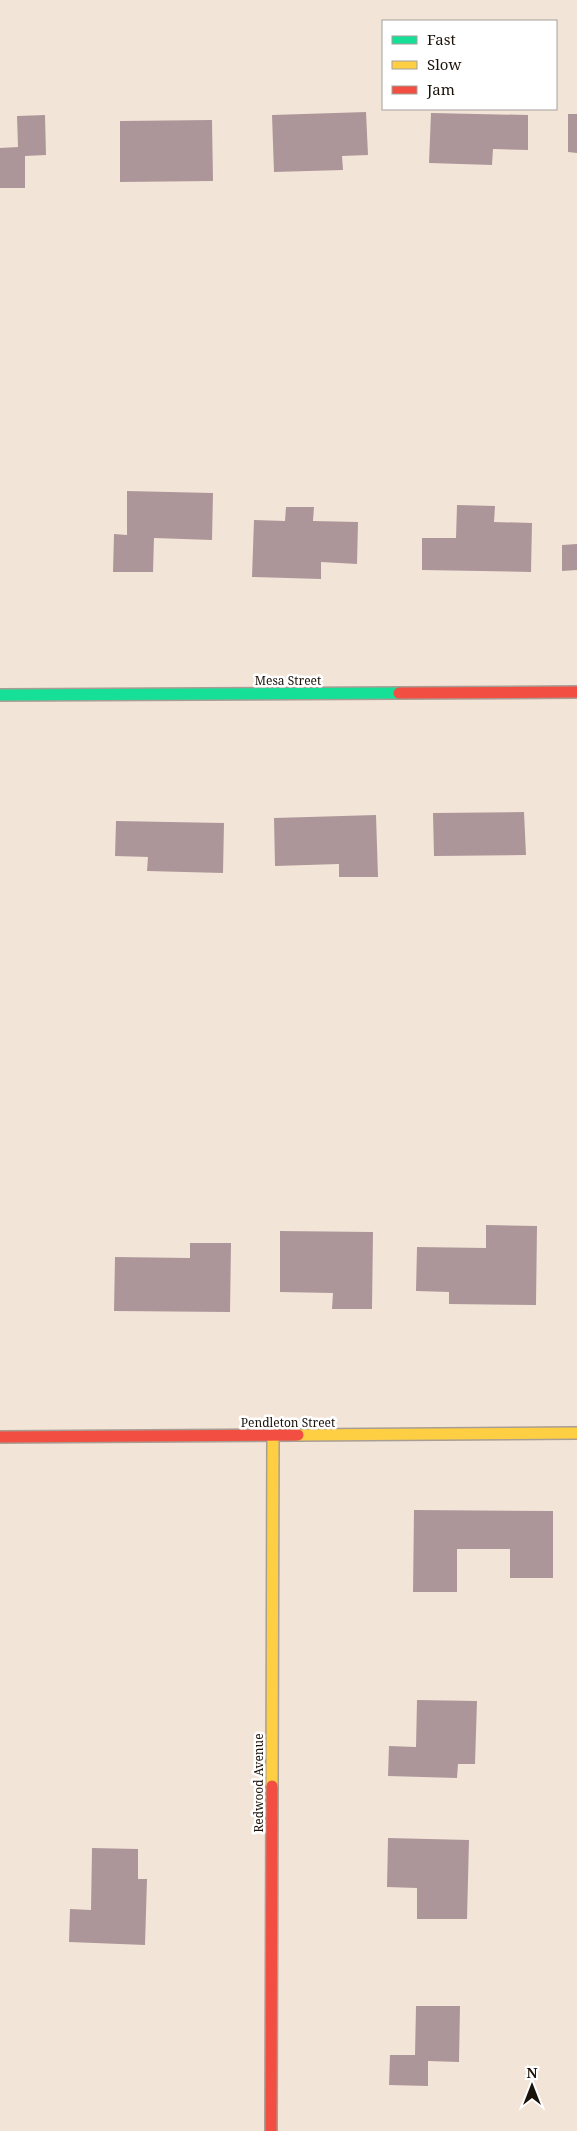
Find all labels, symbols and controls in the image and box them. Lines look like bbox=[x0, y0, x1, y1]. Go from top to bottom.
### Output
legend bbox=[382, 20, 557, 110]
text: Fast bbox=[427, 29, 456, 49]
text: Slow bbox=[427, 54, 461, 74]
text: Jam bbox=[426, 79, 455, 99]
street label: Mesa Street bbox=[255, 672, 321, 689]
street label: Pendleton Street bbox=[241, 1414, 335, 1431]
street label: Redwood Avenue bbox=[250, 1733, 267, 1833]
north arrow bbox=[507, 2061, 557, 2111]
text: N bbox=[526, 2063, 538, 2082]

